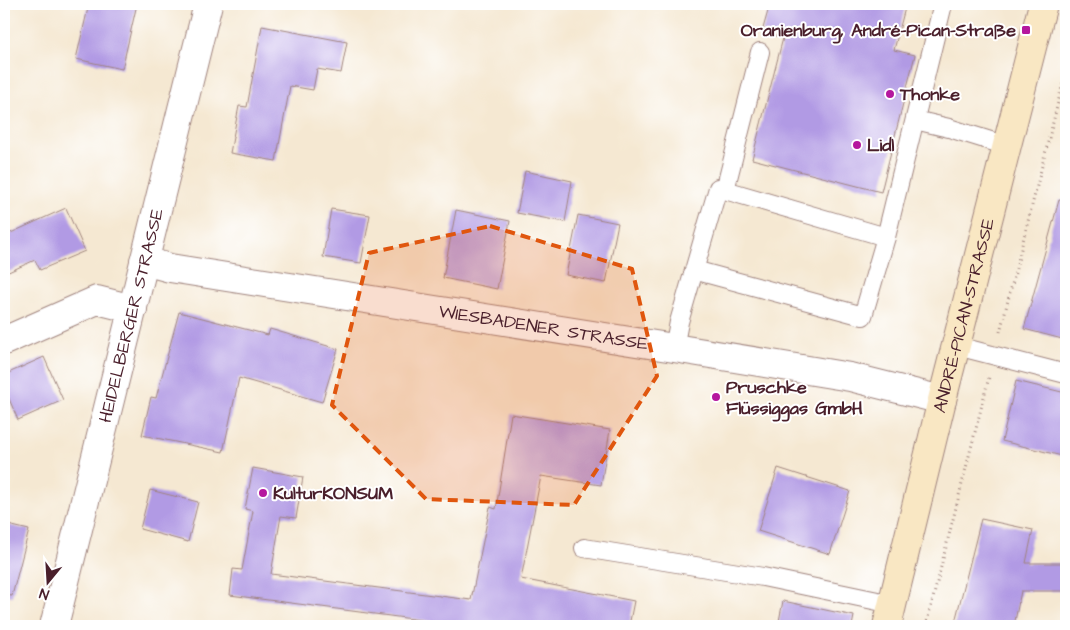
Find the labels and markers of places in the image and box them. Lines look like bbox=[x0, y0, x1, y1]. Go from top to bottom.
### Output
place label: Oranienburg, André-Pican-Straße bbox=[741, 18, 1016, 44]
marker: Oranienburg, André-Pican-Straße bbox=[1020, 24, 1032, 36]
place label: Thonke bbox=[899, 82, 960, 107]
marker: Thonke bbox=[884, 88, 896, 100]
place label: Lidl bbox=[867, 133, 894, 158]
marker: Lidl bbox=[851, 139, 863, 151]
place label: Pruschke Flüssiggas GmbH bbox=[726, 375, 863, 422]
marker: Pruschke Flüssiggas GmbH bbox=[710, 391, 722, 403]
place label: KulturKONSUM bbox=[273, 481, 393, 506]
marker: KulturKONSUM bbox=[257, 487, 269, 499]

